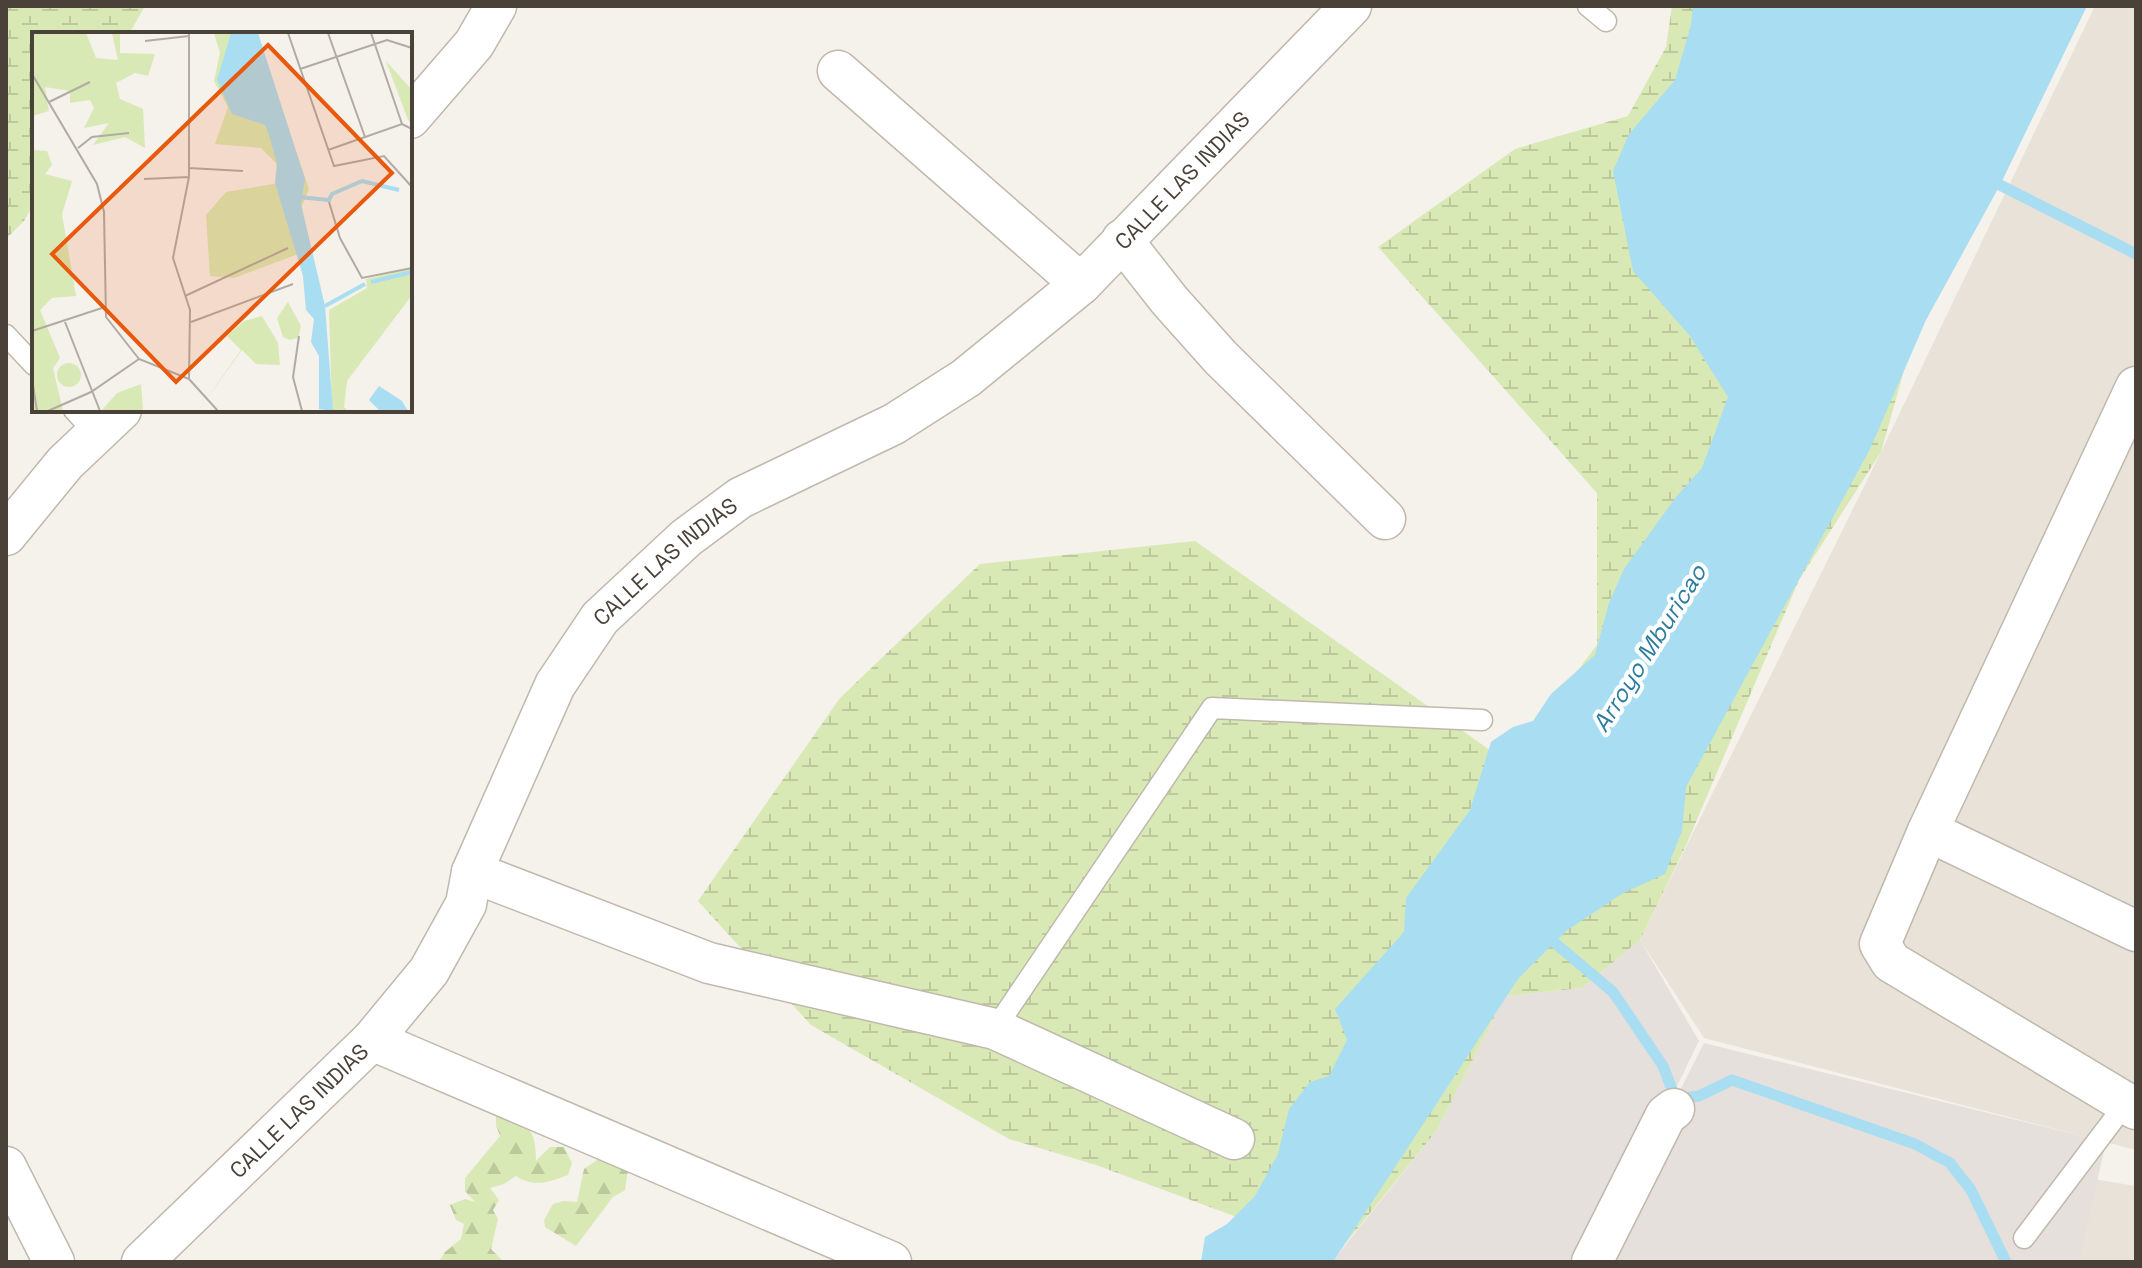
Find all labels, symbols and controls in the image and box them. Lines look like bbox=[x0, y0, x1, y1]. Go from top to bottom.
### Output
inset map bbox=[32, 32, 412, 412]
street label: CALLE LAS INDIAS bbox=[1108, 105, 1256, 255]
street label: CALLE LAS INDIAS bbox=[587, 491, 743, 631]
water label: Arroyo Mburicao bbox=[1585, 557, 1714, 738]
street label: CALLE LAS INDIAS bbox=[224, 1037, 374, 1184]

